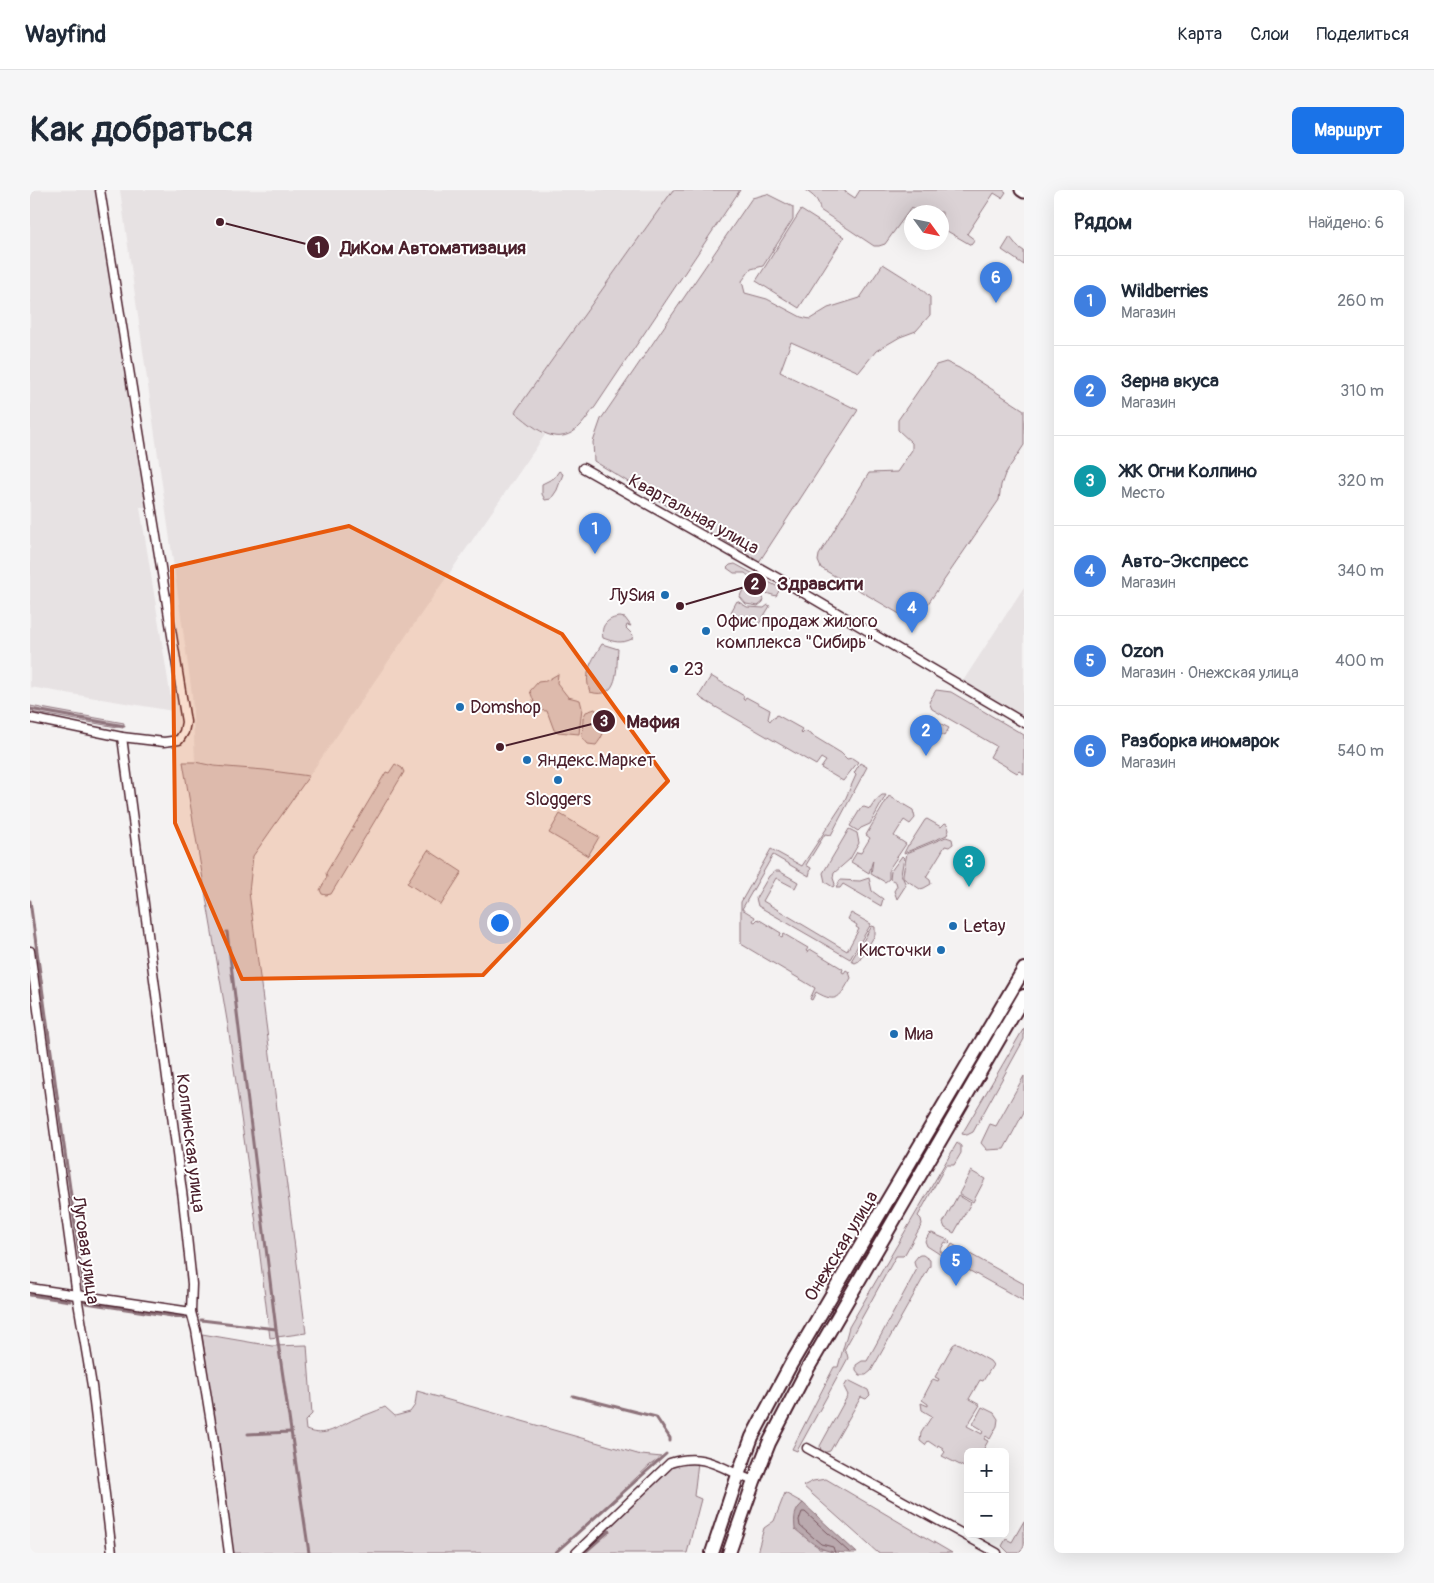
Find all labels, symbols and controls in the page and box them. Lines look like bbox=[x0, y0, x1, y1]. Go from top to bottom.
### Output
text: Wayfind bbox=[25, 20, 106, 49]
text: Карта bbox=[1178, 23, 1222, 46]
text: Слои bbox=[1250, 23, 1288, 46]
text: Поделиться bbox=[1316, 23, 1409, 46]
button: Маршрут bbox=[1292, 107, 1404, 154]
text: Как добраться bbox=[30, 108, 253, 152]
north arrow bbox=[904, 205, 949, 250]
text: Рядом bbox=[1074, 209, 1132, 236]
text: Найдено: 6 bbox=[1308, 213, 1384, 233]
callout: ДиКом Автоматизация bbox=[305, 230, 536, 264]
text: ДиКом Автоматизация bbox=[339, 236, 526, 260]
text: 1 bbox=[315, 239, 321, 258]
pin: 6 bbox=[980, 262, 1012, 303]
text: Wildberries bbox=[1121, 279, 1208, 303]
text: 1 bbox=[1087, 291, 1093, 311]
text: 260 m bbox=[1337, 291, 1384, 311]
text: Магазин bbox=[1121, 303, 1176, 323]
text: Зерна вкуса bbox=[1121, 369, 1219, 393]
text: 2 bbox=[1086, 381, 1094, 401]
text: 310 m bbox=[1340, 381, 1384, 401]
text: Магазин bbox=[1121, 393, 1176, 413]
text: ЖК Огни Колпино bbox=[1121, 459, 1257, 483]
street label: Квартальная улица bbox=[624, 469, 763, 560]
text: 3 bbox=[1086, 471, 1094, 491]
text: 320 m bbox=[1338, 471, 1384, 491]
text: Место bbox=[1121, 483, 1165, 503]
pin: 1 bbox=[579, 513, 611, 554]
text: Авто-Экспресс bbox=[1121, 549, 1249, 573]
text: 4 bbox=[1085, 561, 1095, 581]
text: 340 m bbox=[1337, 561, 1384, 581]
callout: Здравсити bbox=[742, 567, 873, 601]
text: Здравсити bbox=[777, 572, 864, 596]
text: Магазин bbox=[1121, 573, 1176, 593]
text: 2 bbox=[751, 575, 759, 594]
place label: ЛуSия bbox=[609, 584, 655, 607]
marker: ЛуSия bbox=[659, 589, 671, 601]
pin: 4 bbox=[896, 592, 928, 633]
place label: Офис продаж жилого комплекса "Сибирь" bbox=[716, 610, 878, 654]
marker: Офис продаж жилого комплекса "Сибирь" bbox=[700, 625, 712, 637]
text: Ozon bbox=[1121, 639, 1164, 663]
text: 5 bbox=[1086, 651, 1094, 671]
text: 400 m bbox=[1335, 651, 1384, 671]
place label: 23 bbox=[684, 658, 704, 681]
marker: 23 bbox=[668, 663, 680, 675]
text: Магазин · Онежская улица bbox=[1121, 663, 1299, 683]
place label: Domshop bbox=[470, 696, 541, 719]
marker: Domshop bbox=[454, 701, 466, 713]
callout: Мафия bbox=[592, 704, 690, 738]
text: Мафия bbox=[626, 710, 680, 734]
text: 3 bbox=[600, 712, 608, 731]
pin: 2 bbox=[910, 715, 942, 756]
text: Разборка иномарок bbox=[1121, 729, 1280, 753]
text: 6 bbox=[1085, 741, 1095, 761]
text: 540 m bbox=[1337, 741, 1384, 761]
place label: Яндекс.Маркет bbox=[537, 749, 655, 772]
text: Магазин bbox=[1121, 753, 1176, 773]
marker: Яндекс.Маркет bbox=[521, 754, 533, 766]
marker: Sloggers bbox=[552, 774, 564, 786]
place label: Sloggers bbox=[525, 788, 591, 811]
pin: 3 bbox=[953, 846, 985, 887]
your location bbox=[487, 910, 513, 936]
place label: Letay bbox=[963, 915, 1006, 938]
marker: Letay bbox=[947, 920, 959, 932]
place label: Кисточки bbox=[859, 939, 931, 962]
marker: Кисточки bbox=[935, 944, 947, 956]
place label: Миа bbox=[904, 1023, 933, 1046]
marker: Миа bbox=[888, 1028, 900, 1040]
street label: Колпинская улица bbox=[171, 1072, 210, 1214]
street label: Онежская улица bbox=[799, 1187, 883, 1306]
street label: Луговая улица bbox=[66, 1194, 104, 1305]
pin: 5 bbox=[940, 1245, 972, 1286]
map controls bbox=[964, 1448, 1009, 1538]
button: + bbox=[964, 1448, 1009, 1493]
button: − bbox=[964, 1493, 1009, 1538]

